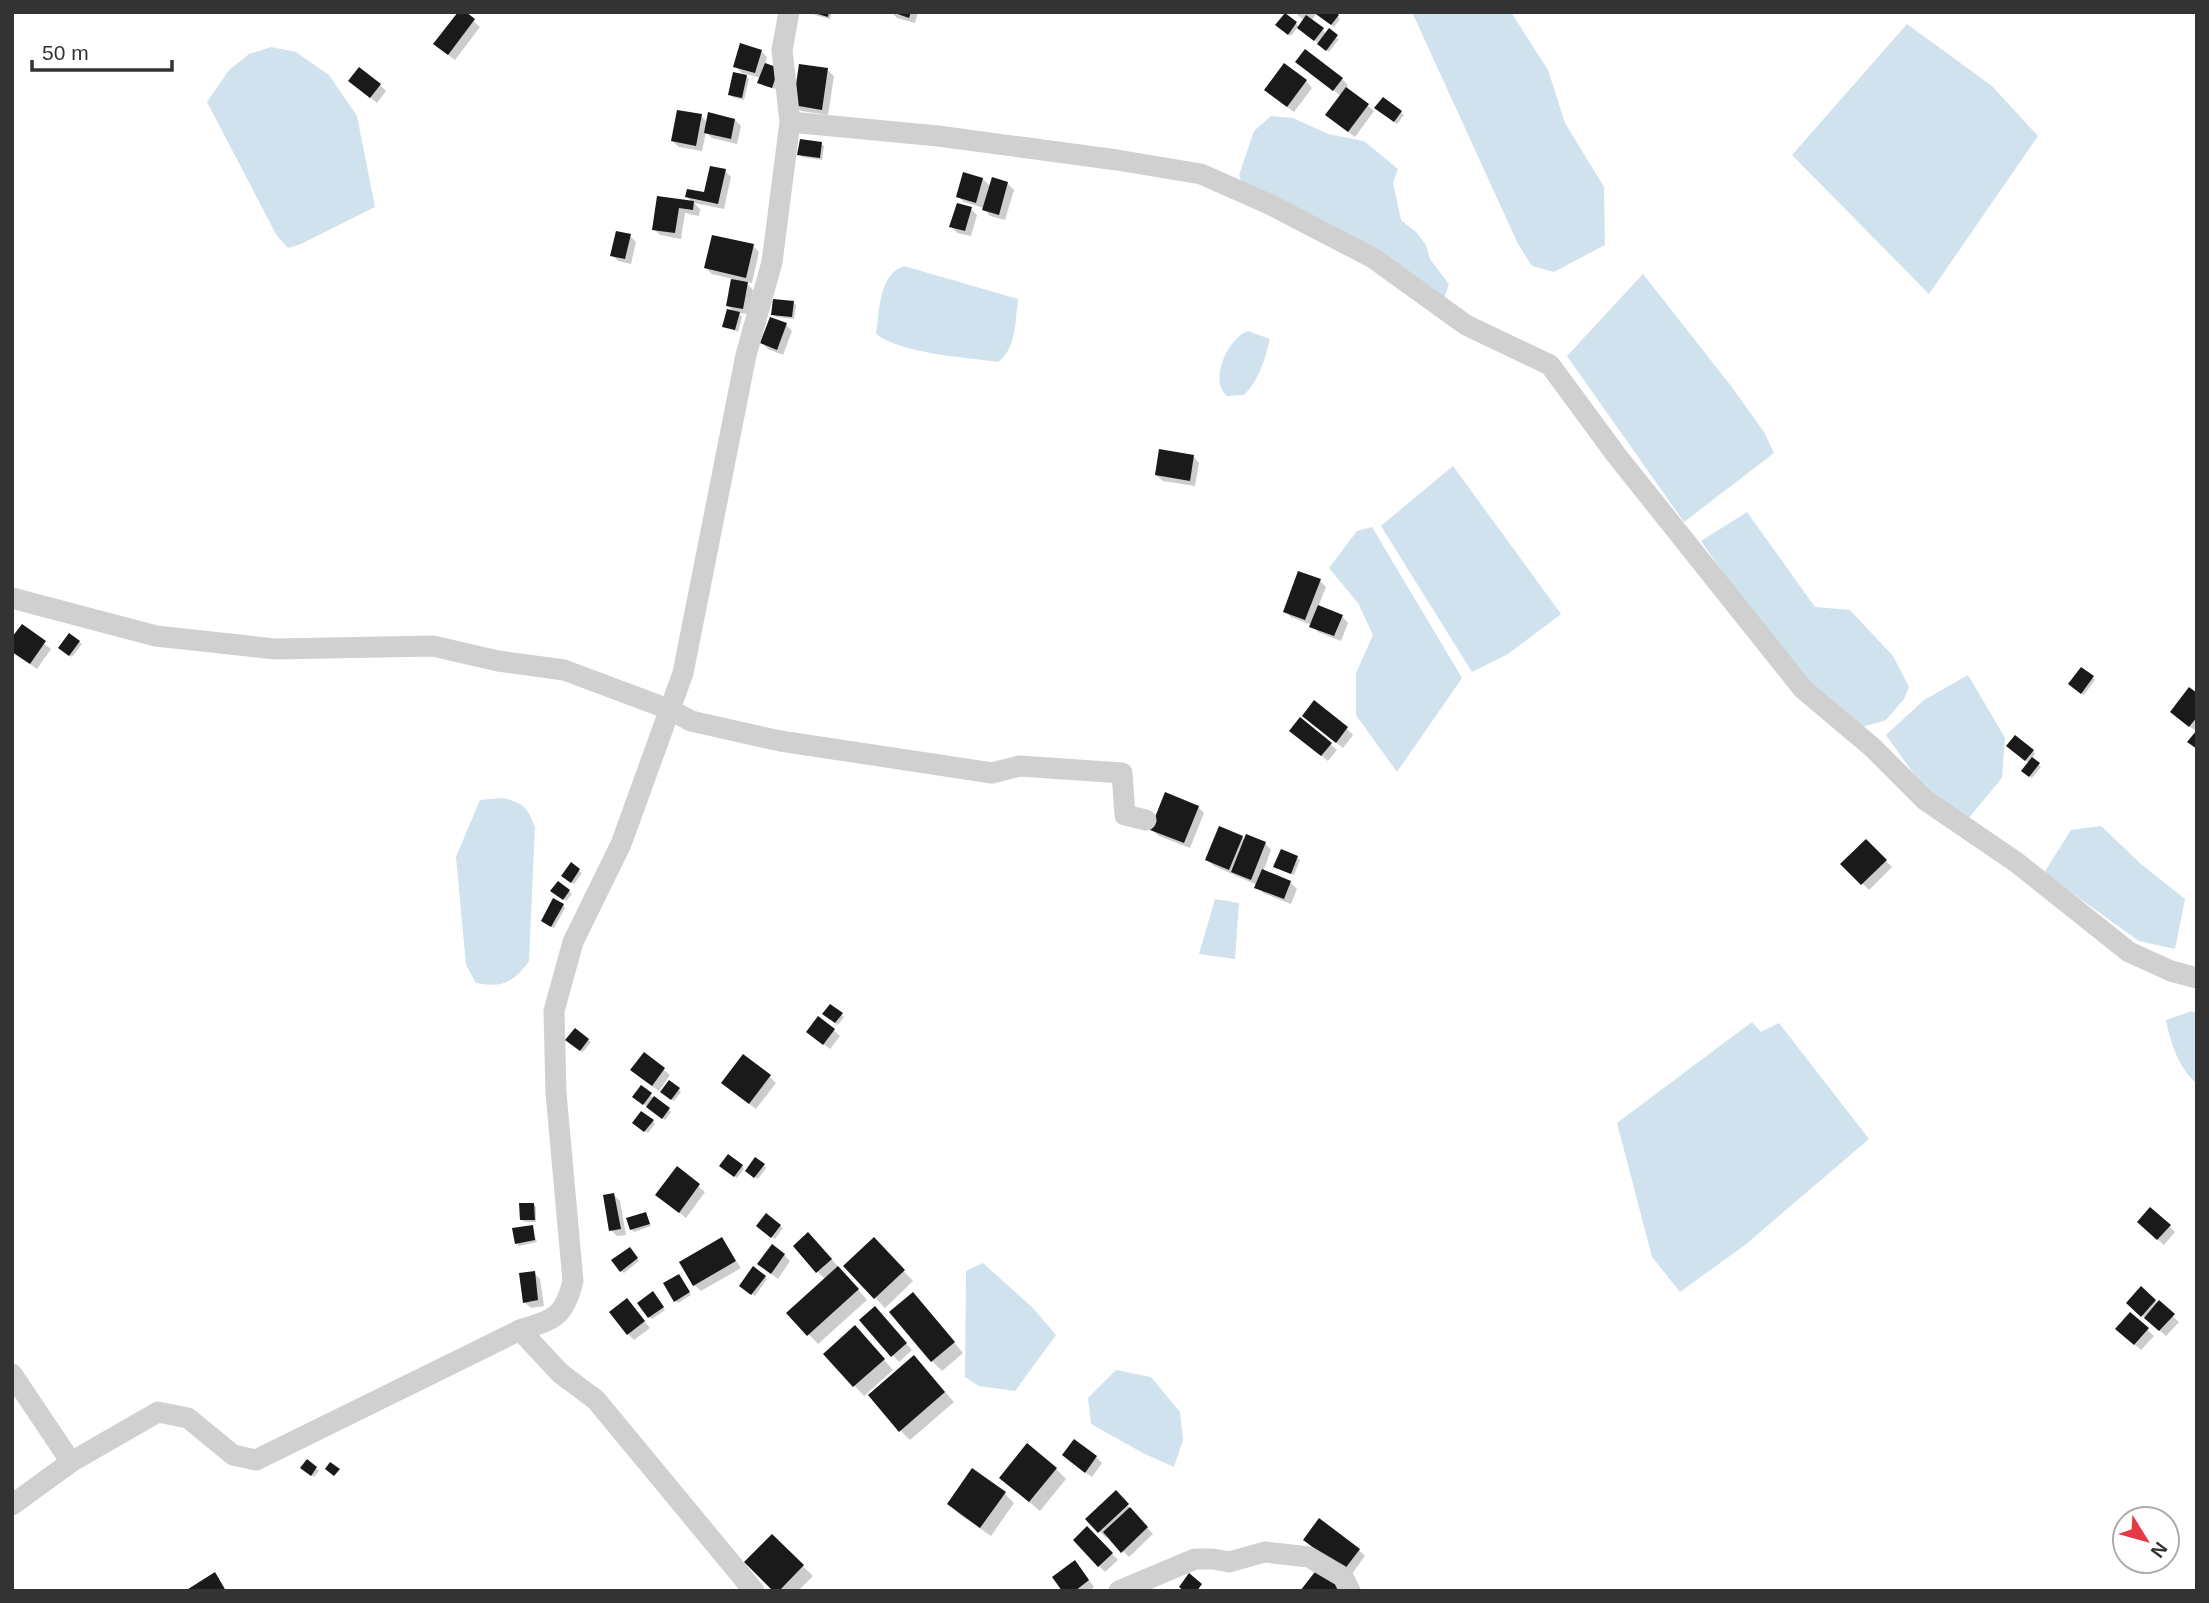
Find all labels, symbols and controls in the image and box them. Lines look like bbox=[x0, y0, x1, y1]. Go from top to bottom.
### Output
scale bar bbox=[32, 28, 172, 72]
text: 50 m bbox=[42, 41, 89, 64]
north arrow bbox=[2111, 1505, 2181, 1575]
text: N bbox=[2147, 1538, 2172, 1562]

